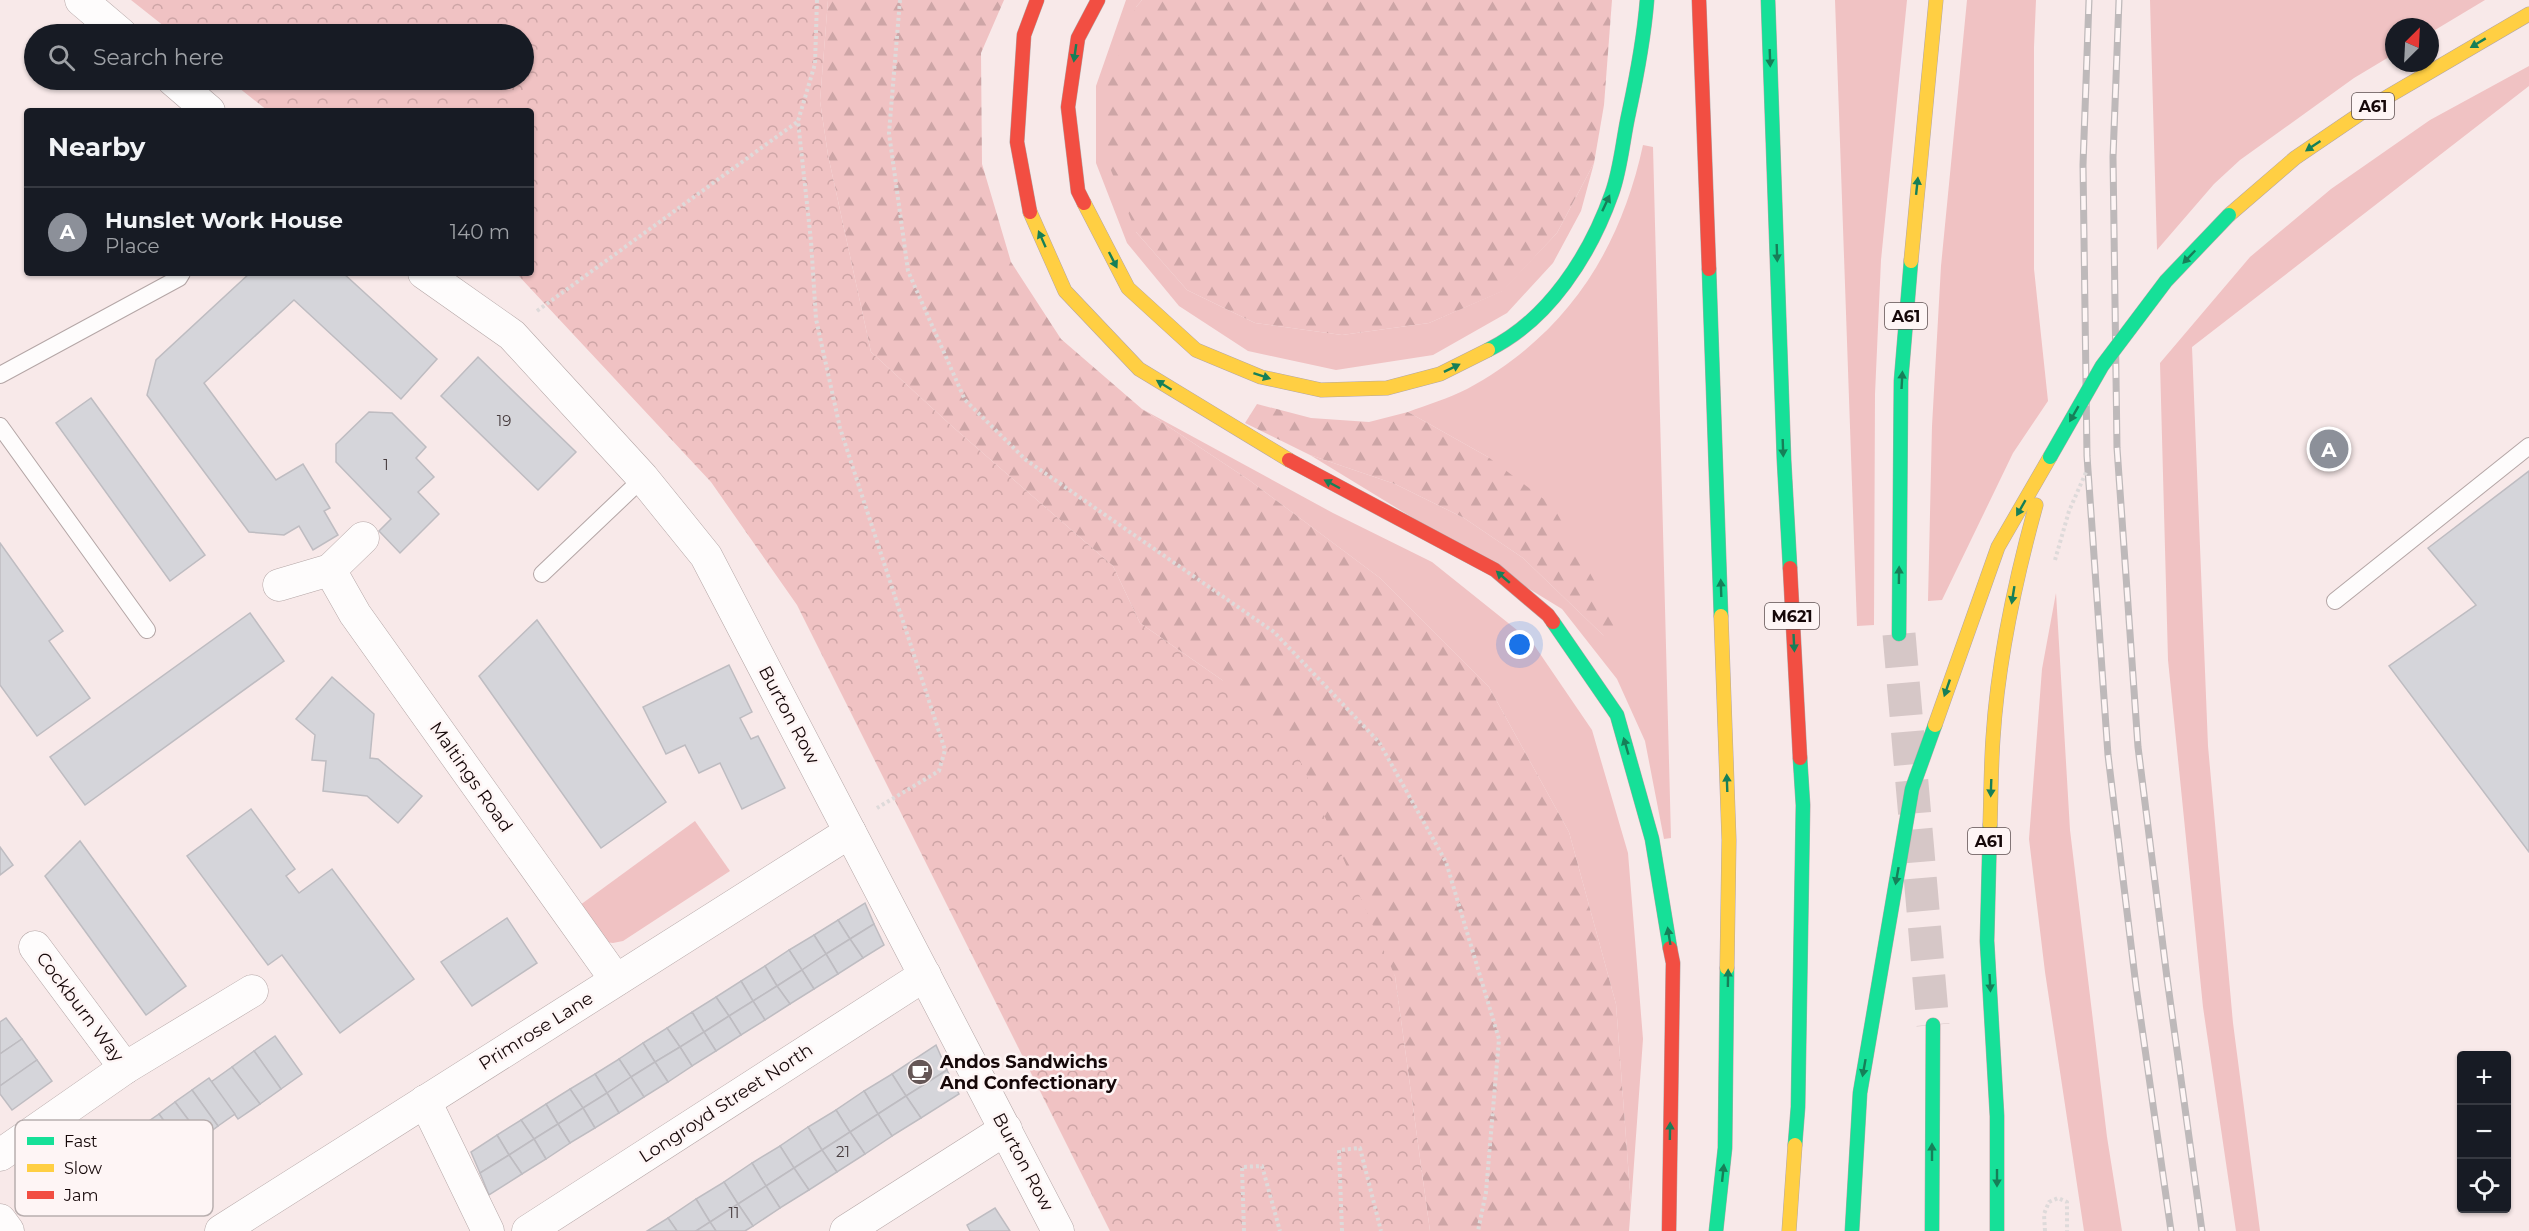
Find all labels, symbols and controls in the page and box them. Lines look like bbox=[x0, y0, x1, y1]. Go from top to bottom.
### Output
north arrow bbox=[2385, 18, 2439, 72]
search box bbox=[24, 24, 534, 90]
one-way arrow bbox=[2470, 38, 2486, 49]
icon: search bbox=[45, 41, 78, 74]
text: Search here bbox=[93, 44, 224, 71]
one-way arrow bbox=[1071, 44, 1080, 63]
one-way arrow bbox=[1765, 49, 1775, 68]
road number: A61 bbox=[2352, 93, 2394, 119]
text: Nearby bbox=[48, 131, 145, 163]
one-way arrow bbox=[2305, 140, 2321, 151]
one-way arrow bbox=[1913, 176, 1922, 195]
one-way arrow bbox=[1602, 195, 1611, 212]
text: Hunslet Work House bbox=[105, 207, 343, 234]
text: A bbox=[60, 220, 75, 244]
text: 140 m bbox=[450, 220, 510, 244]
one-way arrow bbox=[1037, 229, 1047, 247]
text: Place bbox=[105, 234, 160, 258]
one-way arrow bbox=[1772, 244, 1781, 263]
one-way arrow bbox=[2182, 250, 2196, 264]
one-way arrow bbox=[1108, 251, 1118, 268]
road number: A61 bbox=[1885, 303, 1927, 329]
one-way arrow bbox=[1443, 364, 1460, 373]
one-way arrow bbox=[1897, 371, 1906, 390]
one-way arrow bbox=[1253, 372, 1271, 381]
one-way arrow bbox=[1156, 379, 1172, 390]
one-way arrow bbox=[2069, 406, 2080, 422]
house number: 19 bbox=[497, 411, 511, 430]
pin: A bbox=[2310, 426, 2348, 472]
one-way arrow bbox=[1779, 439, 1788, 458]
house number: 1 bbox=[383, 455, 389, 474]
one-way arrow bbox=[1324, 479, 1341, 489]
one-way arrow bbox=[2016, 500, 2026, 517]
one-way arrow bbox=[1894, 566, 1904, 585]
one-way arrow bbox=[1496, 571, 1511, 584]
one-way arrow bbox=[1716, 579, 1725, 598]
one-way arrow bbox=[2009, 586, 2018, 605]
road number: M621 bbox=[1765, 603, 1819, 629]
your location bbox=[1505, 630, 1534, 659]
one-way arrow bbox=[1789, 633, 1799, 652]
street label: Burton Row bbox=[754, 662, 824, 768]
one-way arrow bbox=[1941, 679, 1951, 697]
street label: Maltings Road bbox=[425, 718, 517, 836]
one-way arrow bbox=[1621, 737, 1630, 755]
one-way arrow bbox=[1723, 774, 1732, 793]
one-way arrow bbox=[1987, 779, 1996, 798]
road number: A61 bbox=[1968, 828, 2010, 854]
one-way arrow bbox=[1892, 866, 1901, 885]
one-way arrow bbox=[1664, 926, 1673, 945]
street label: Cockburn Way bbox=[32, 948, 129, 1066]
one-way arrow bbox=[1723, 969, 1732, 988]
one-way arrow bbox=[1985, 974, 1994, 993]
street label: Primrose Lane bbox=[475, 987, 597, 1075]
street label: Longroyd Street North bbox=[635, 1039, 817, 1167]
place label: Andos Sandwichs And Confectionary bbox=[939, 1051, 1117, 1094]
map controls bbox=[2457, 1051, 2511, 1213]
button: + bbox=[2457, 1051, 2511, 1105]
cafe icon: Andos Sandwichs And Confectionary bbox=[905, 1057, 935, 1087]
one-way arrow bbox=[1860, 1059, 1869, 1078]
button: − bbox=[2457, 1105, 2511, 1159]
street label: Burton Row bbox=[988, 1109, 1058, 1215]
legend bbox=[15, 1120, 213, 1216]
one-way arrow bbox=[1665, 1121, 1675, 1140]
text: Fast bbox=[64, 1132, 98, 1151]
house number: 21 bbox=[836, 1142, 850, 1161]
one-way arrow bbox=[1927, 1142, 1937, 1161]
text: Slow bbox=[64, 1159, 102, 1178]
button: locate bbox=[2457, 1159, 2511, 1213]
one-way arrow bbox=[1718, 1163, 1728, 1182]
one-way arrow bbox=[1992, 1169, 2002, 1188]
text: Jam bbox=[63, 1186, 98, 1205]
house number: 11 bbox=[729, 1203, 739, 1222]

